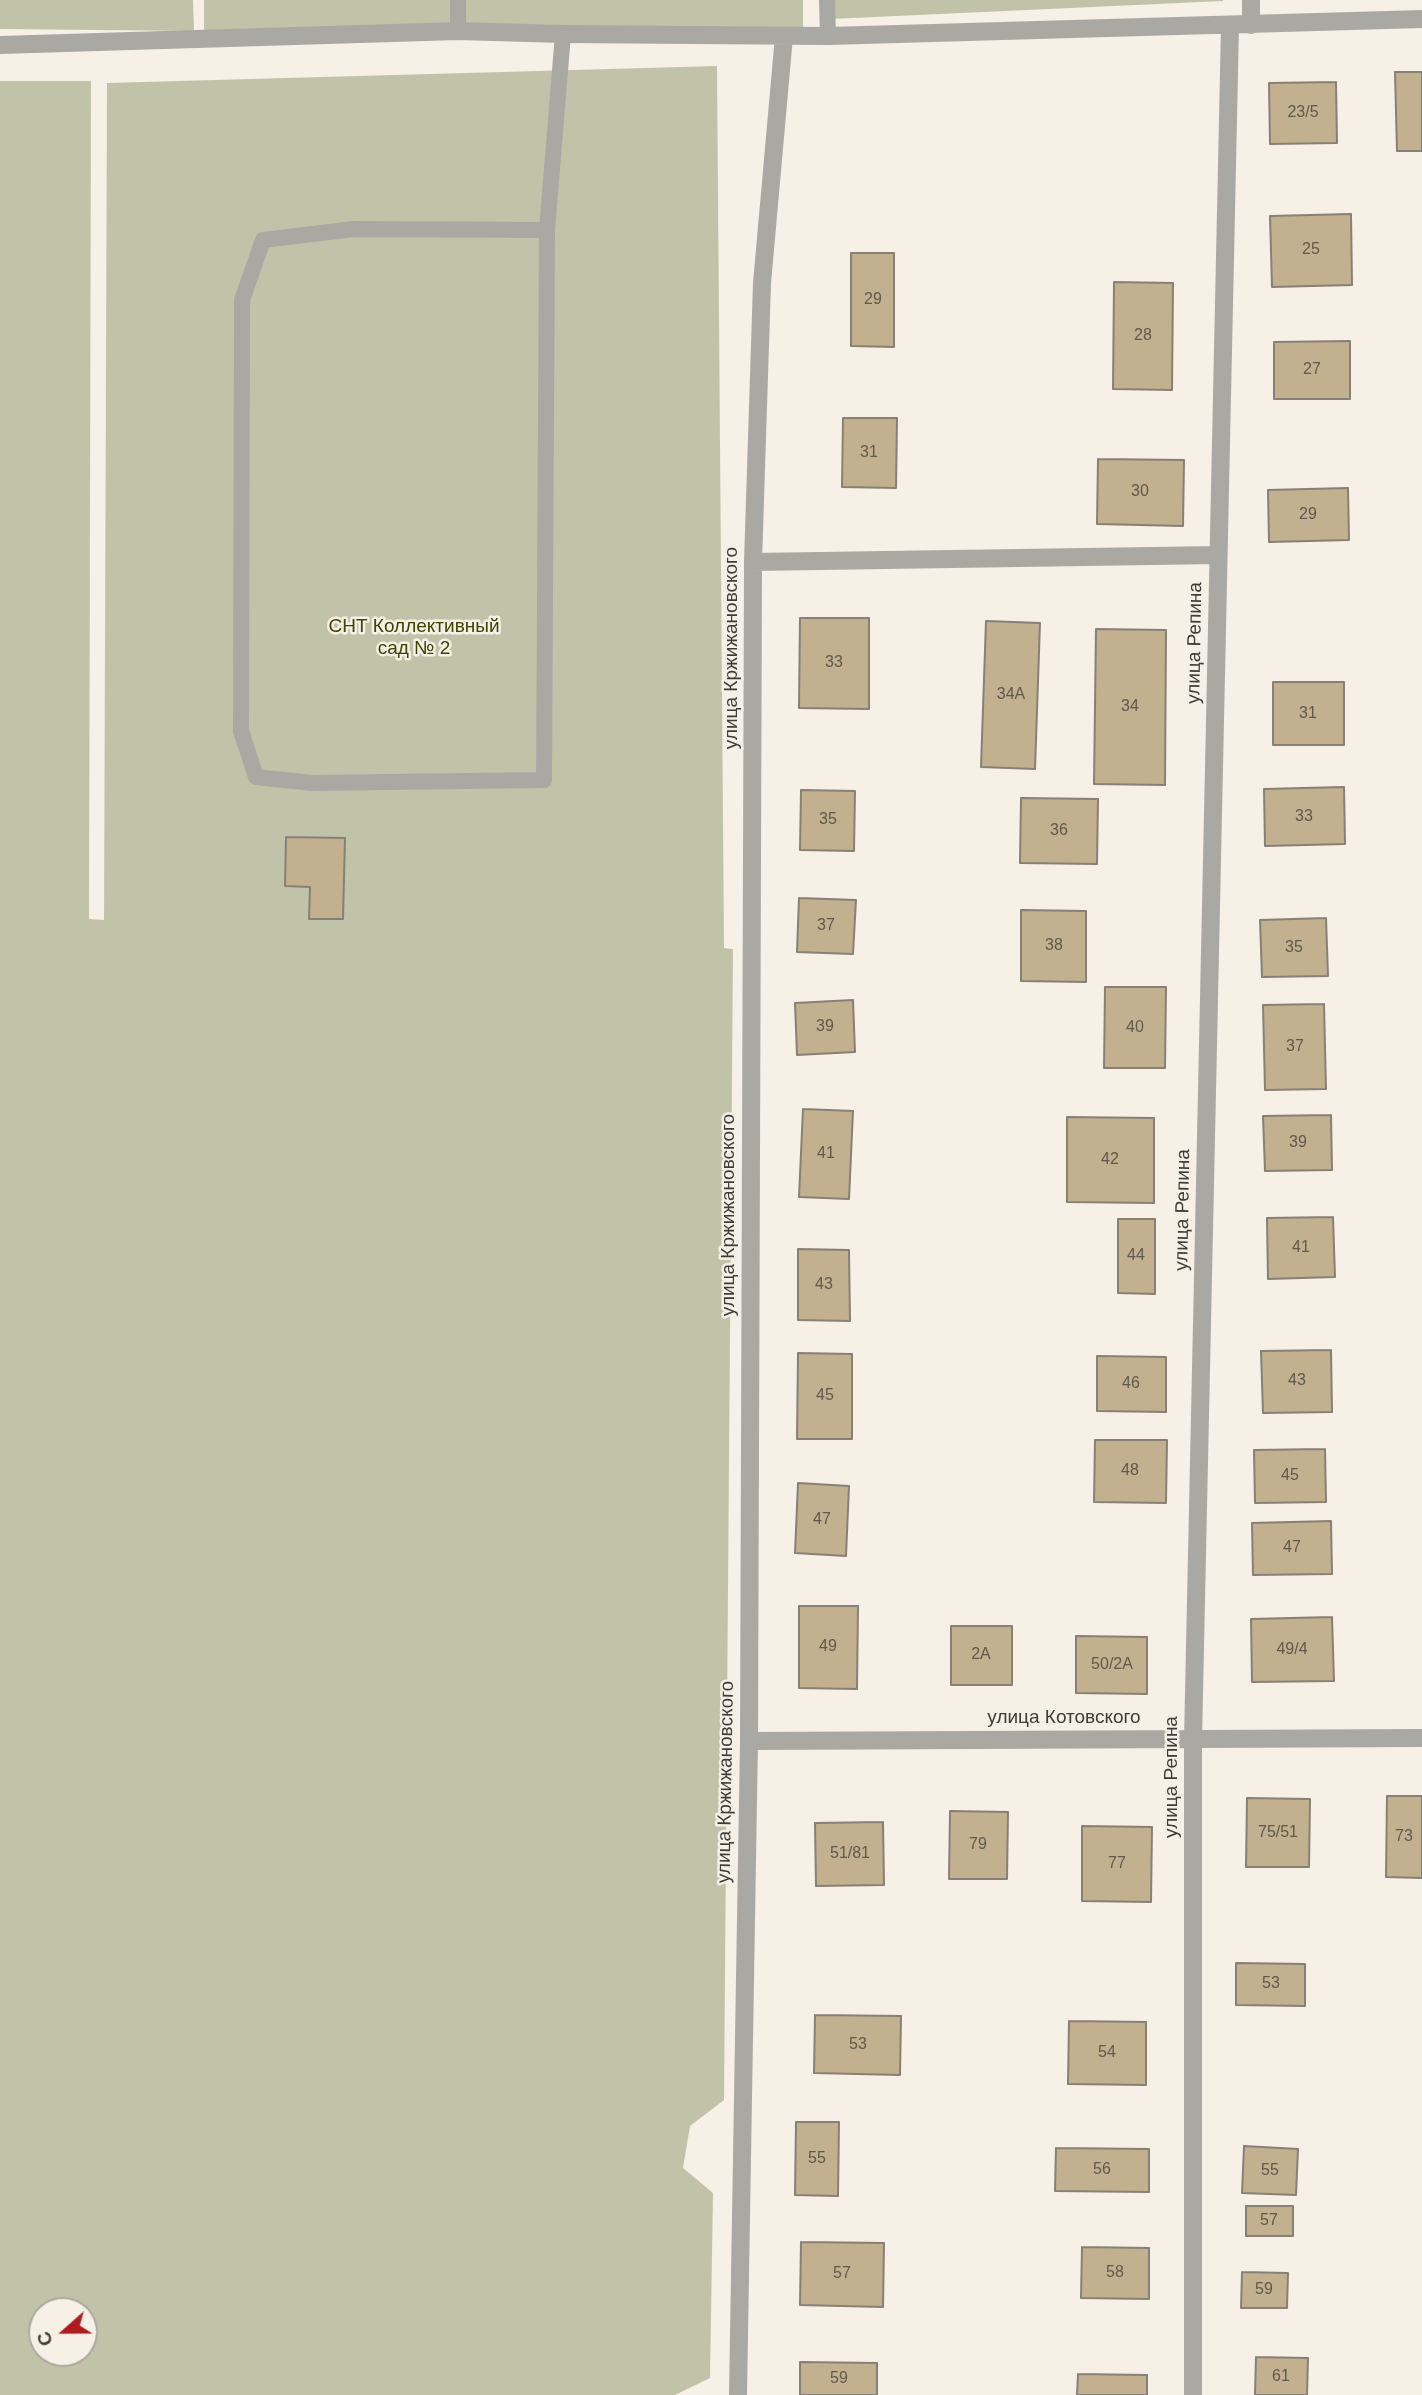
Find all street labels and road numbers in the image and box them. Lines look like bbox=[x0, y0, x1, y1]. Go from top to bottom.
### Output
street label: улица Кржижановского bbox=[721, 547, 743, 749]
street label: улица Репина bbox=[1183, 582, 1207, 704]
street label: улица Кржижановского bbox=[718, 1114, 740, 1316]
street label: улица Репина bbox=[1171, 1149, 1195, 1271]
street label: улица Кржижановского bbox=[713, 1681, 739, 1883]
street label: улица Котовского bbox=[987, 1707, 1141, 1729]
street label: улица Репина bbox=[1161, 1716, 1183, 1838]

